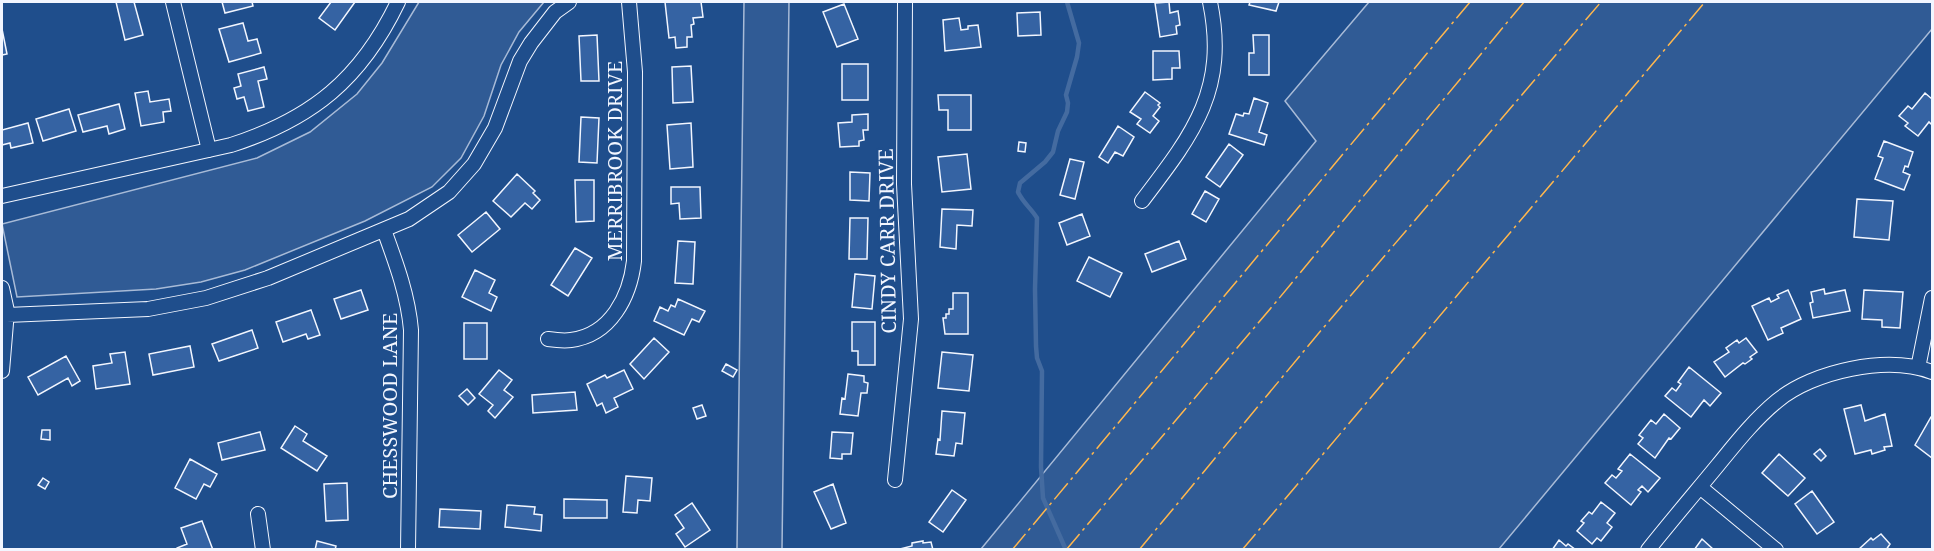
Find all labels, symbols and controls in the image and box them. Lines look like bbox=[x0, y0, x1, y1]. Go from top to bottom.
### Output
street label: MERRIBROOK DRIVE bbox=[601, 61, 628, 261]
street label: CINDY CARR DRIVE bbox=[872, 148, 902, 334]
street label: CHESSWOOD LANE bbox=[376, 313, 403, 499]

